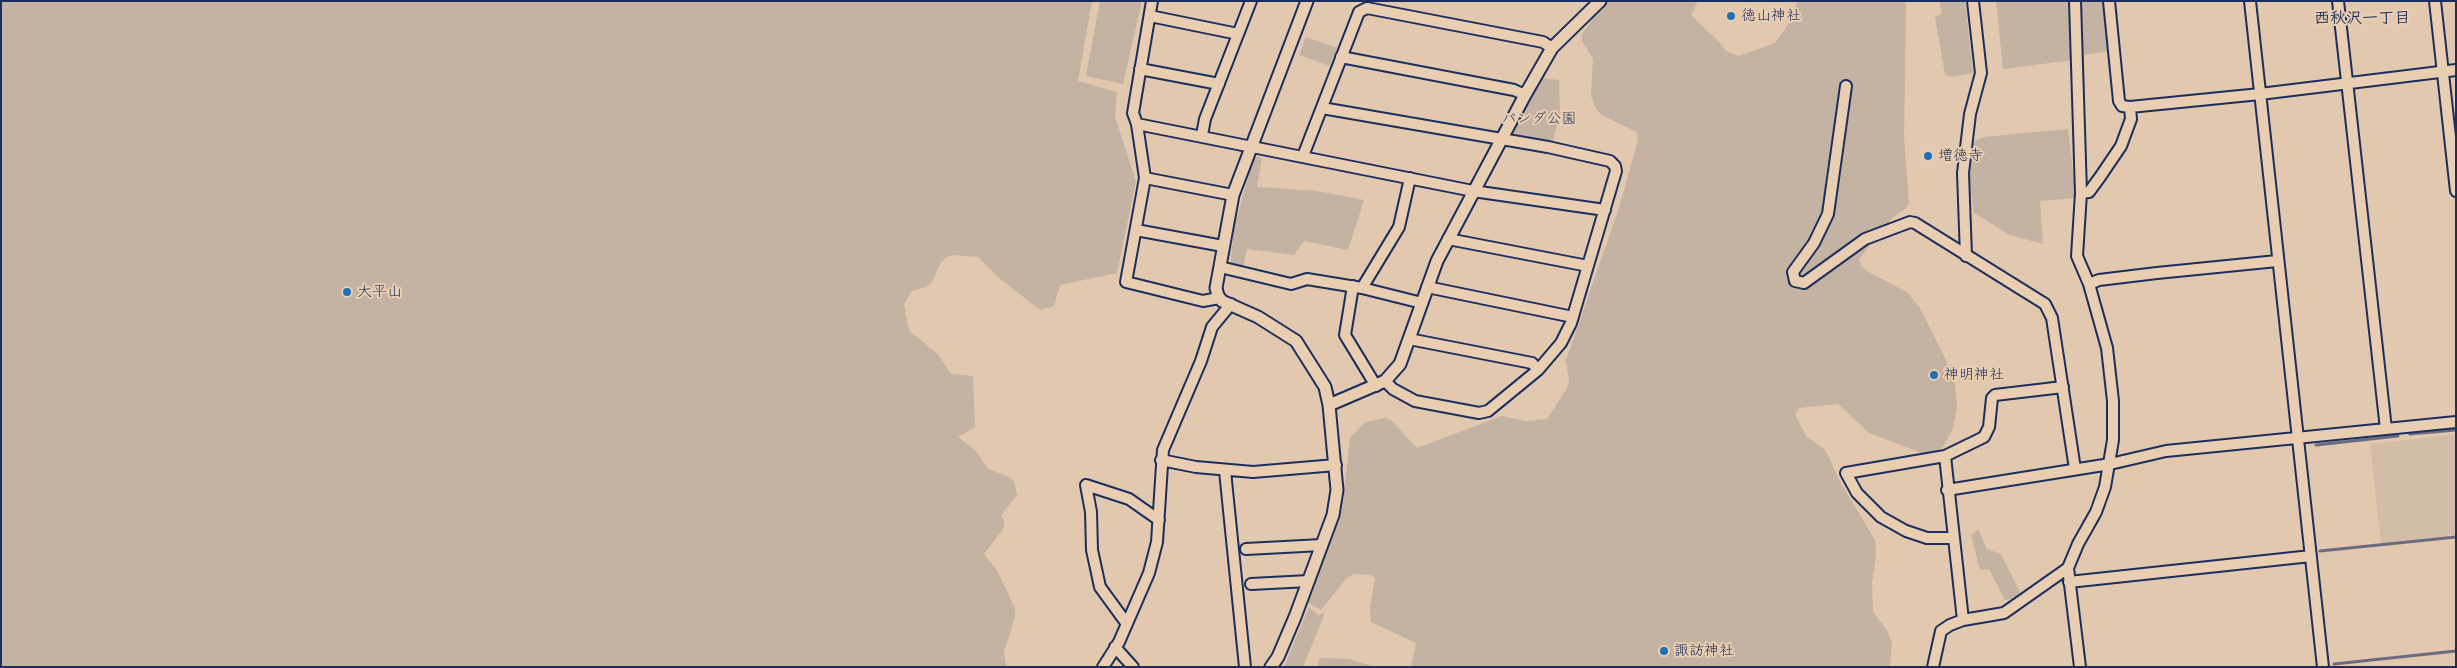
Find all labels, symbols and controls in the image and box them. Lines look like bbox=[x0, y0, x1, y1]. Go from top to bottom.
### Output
place label: 徳山神社 bbox=[1741, 7, 1801, 25]
district label: 西秋沢一丁目 bbox=[2314, 9, 2410, 29]
marker: 徳山神社 bbox=[1725, 10, 1737, 22]
park label: パンダ公園 bbox=[1502, 110, 1576, 128]
place label: 増徳寺 bbox=[1938, 147, 1983, 165]
marker: 増徳寺 bbox=[1922, 150, 1934, 162]
place label: 大平山 bbox=[357, 283, 402, 301]
marker: 大平山 bbox=[341, 286, 353, 298]
place label: 神明神社 bbox=[1944, 366, 2004, 384]
marker: 神明神社 bbox=[1928, 369, 1940, 381]
place label: 諏訪神社 bbox=[1674, 642, 1734, 660]
marker: 諏訪神社 bbox=[1658, 645, 1670, 657]

